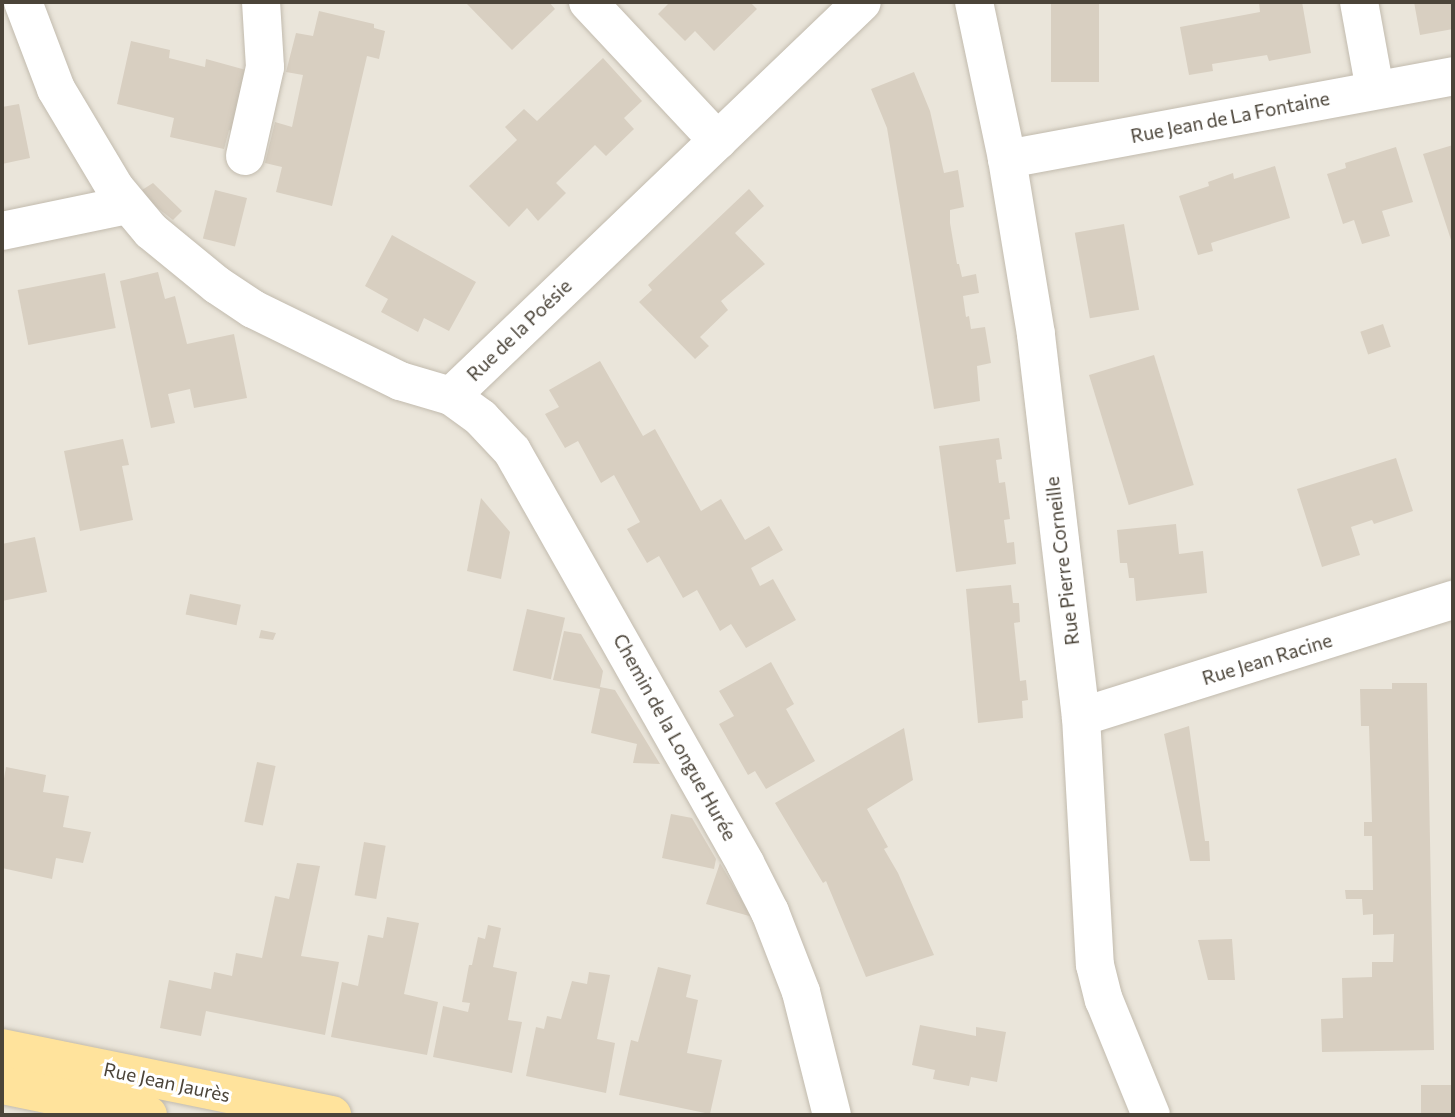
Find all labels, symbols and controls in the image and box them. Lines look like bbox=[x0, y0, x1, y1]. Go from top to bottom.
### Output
street label: Rue Jean de La Fontaine bbox=[1129, 87, 1331, 147]
street label: Rue de la Poésie bbox=[462, 274, 576, 386]
street label: Rue Pierre Corneille bbox=[1040, 475, 1084, 647]
street label: Rue Jean Racine bbox=[1199, 628, 1335, 690]
street label: Chemin de la Longue Hurée bbox=[609, 630, 741, 844]
street label: Rue Jean Jaurès bbox=[102, 1057, 232, 1107]

